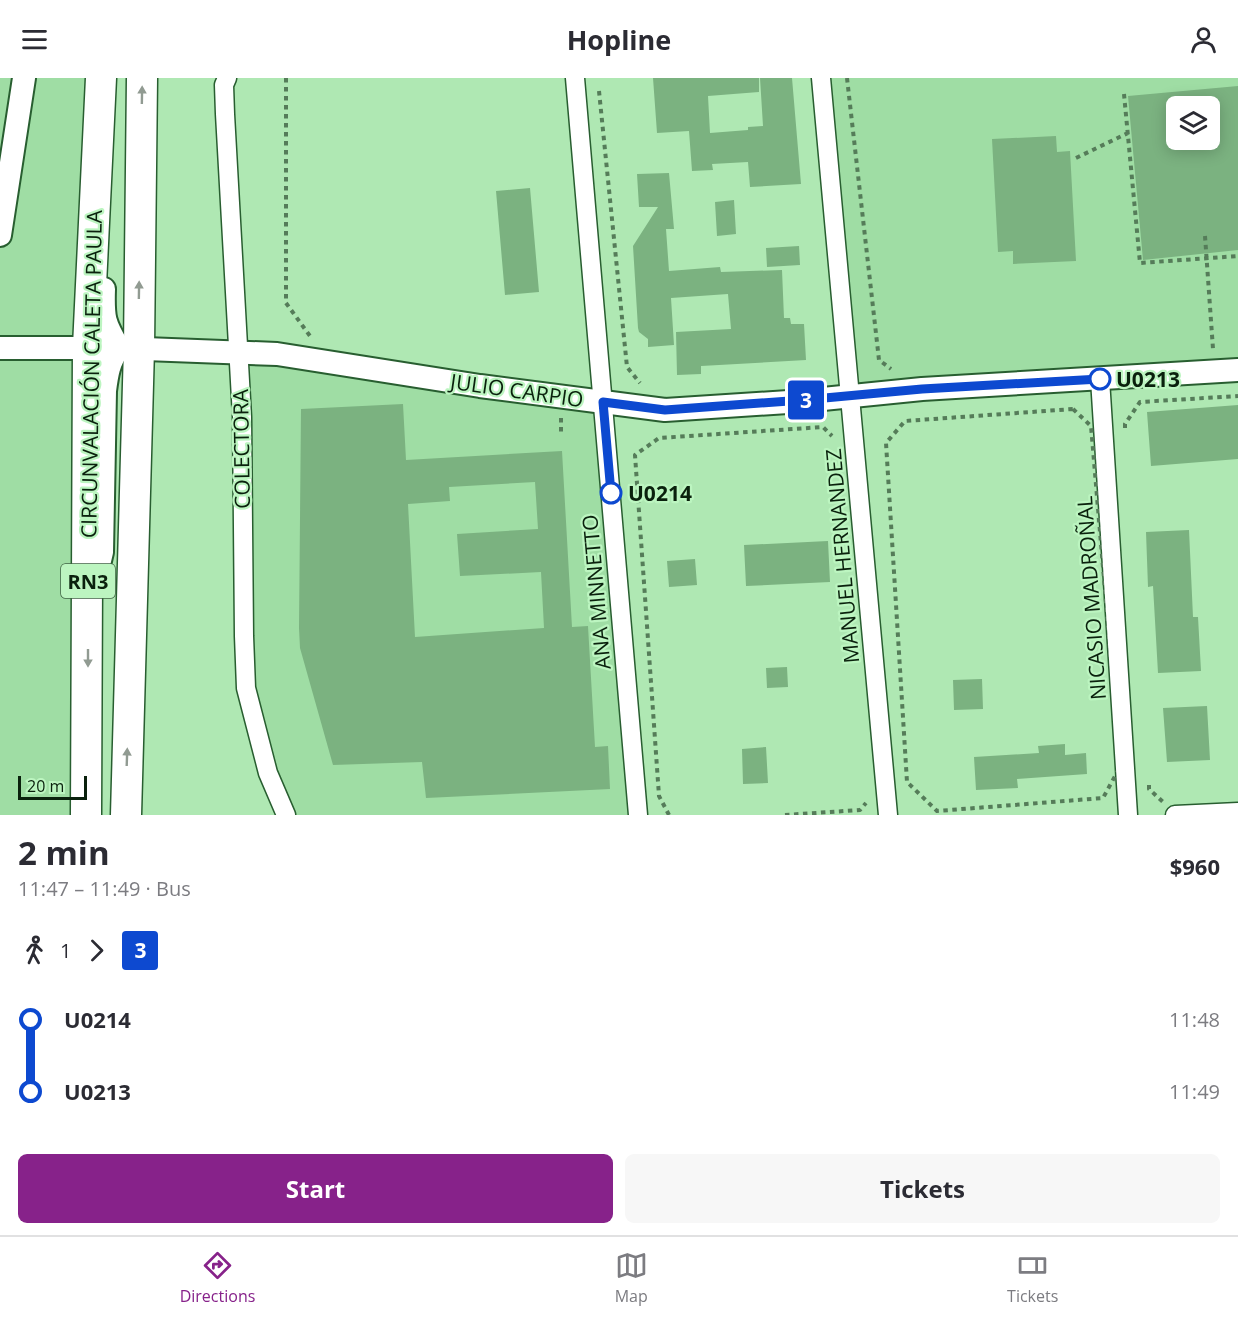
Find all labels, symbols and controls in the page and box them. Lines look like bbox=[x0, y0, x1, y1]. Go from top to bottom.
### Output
text: Hopline bbox=[567, 21, 671, 58]
icon: menu bbox=[18, 23, 51, 56]
icon: person bbox=[1187, 23, 1220, 56]
one-way arrow bbox=[137, 85, 147, 104]
map controls bbox=[1166, 96, 1220, 150]
button: layers bbox=[1166, 96, 1220, 150]
street label: CIRCUNVALACIÓN CALETA PAULA bbox=[74, 209, 108, 538]
one-way arrow bbox=[135, 280, 144, 299]
place label: U0213 bbox=[1116, 365, 1180, 393]
street label: JULIO CARPIO bbox=[447, 367, 585, 413]
marker: U0213 bbox=[1089, 368, 1111, 390]
line badge: 3 bbox=[786, 380, 826, 420]
text: 3 bbox=[800, 386, 812, 414]
street label: COLECTORA bbox=[226, 388, 256, 509]
street label: MANUEL HERNANDEZ bbox=[819, 448, 865, 664]
place label: U0214 bbox=[628, 479, 692, 507]
marker: U0214 bbox=[600, 482, 622, 504]
street label: NICASIO MADROÑAL bbox=[1070, 495, 1112, 701]
street label: ANA MINNETTO bbox=[575, 513, 617, 671]
road number: RN3 bbox=[61, 564, 115, 598]
one-way arrow bbox=[83, 648, 93, 667]
one-way arrow bbox=[123, 747, 132, 766]
scale bar bbox=[18, 773, 87, 800]
text: 20 m bbox=[27, 775, 64, 797]
text: 2 min bbox=[18, 830, 110, 875]
text: $960 bbox=[1170, 851, 1220, 881]
text: 11:47 – 11:49 · Bus bbox=[18, 875, 191, 902]
icon: walk bbox=[18, 934, 51, 967]
icon: forward bbox=[80, 934, 113, 967]
text: 3 bbox=[134, 936, 146, 964]
text: 1 bbox=[60, 937, 71, 964]
text: U0214 bbox=[64, 1004, 131, 1034]
text: 11:48 bbox=[1169, 1006, 1220, 1033]
text: U0213 bbox=[64, 1076, 131, 1106]
text: 11:49 bbox=[1169, 1078, 1220, 1105]
button: Start bbox=[18, 1154, 613, 1223]
button: Tickets bbox=[625, 1154, 1220, 1223]
tab: Directions bbox=[180, 1249, 255, 1307]
tab: Map bbox=[615, 1249, 648, 1307]
tab: Tickets bbox=[1007, 1249, 1058, 1307]

